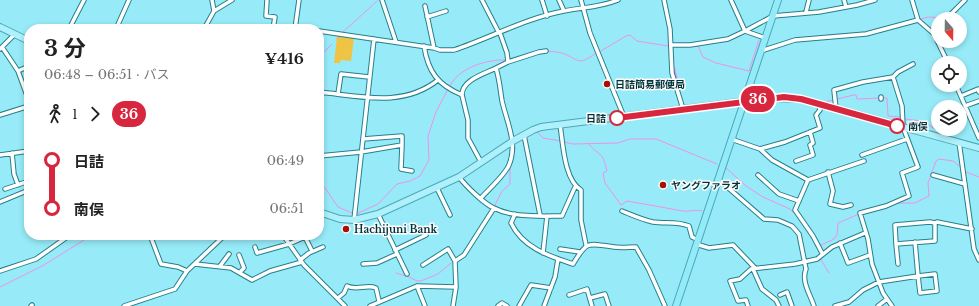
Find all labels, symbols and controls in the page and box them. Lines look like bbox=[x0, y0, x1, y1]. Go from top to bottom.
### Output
north arrow bbox=[931, 12, 967, 48]
map controls bbox=[931, 12, 967, 136]
text: 3 分 bbox=[44, 35, 86, 62]
text: ¥416 bbox=[265, 49, 304, 68]
button: locate bbox=[931, 56, 967, 92]
text: 06:48 – 06:51 · バス bbox=[44, 66, 169, 83]
place label: 日詰簡易郵便局 bbox=[615, 78, 685, 91]
marker: 日詰簡易郵便局 bbox=[602, 79, 612, 89]
line badge: 36 bbox=[740, 86, 776, 112]
text: 36 bbox=[749, 90, 767, 108]
button: layers bbox=[931, 100, 967, 136]
icon: walk bbox=[44, 103, 66, 125]
icon: forward bbox=[84, 103, 106, 125]
text: 36 bbox=[120, 105, 138, 123]
text: 1 bbox=[72, 106, 78, 123]
marker: 日詰 bbox=[609, 110, 625, 126]
place label: 日詰 bbox=[586, 112, 606, 125]
marker: 南俣 bbox=[889, 118, 905, 134]
place label: 南俣 bbox=[908, 120, 928, 133]
text: 日詰 bbox=[74, 152, 104, 171]
text: 06:49 bbox=[267, 152, 304, 169]
place label: ヤングファラオ bbox=[671, 179, 741, 192]
marker: ヤングファラオ bbox=[658, 180, 668, 190]
text: 南俣 bbox=[74, 200, 104, 219]
text: 06:51 bbox=[269, 200, 304, 217]
place label: Hachijuni Bank bbox=[354, 223, 437, 236]
marker: Hachijuni Bank bbox=[341, 224, 351, 234]

